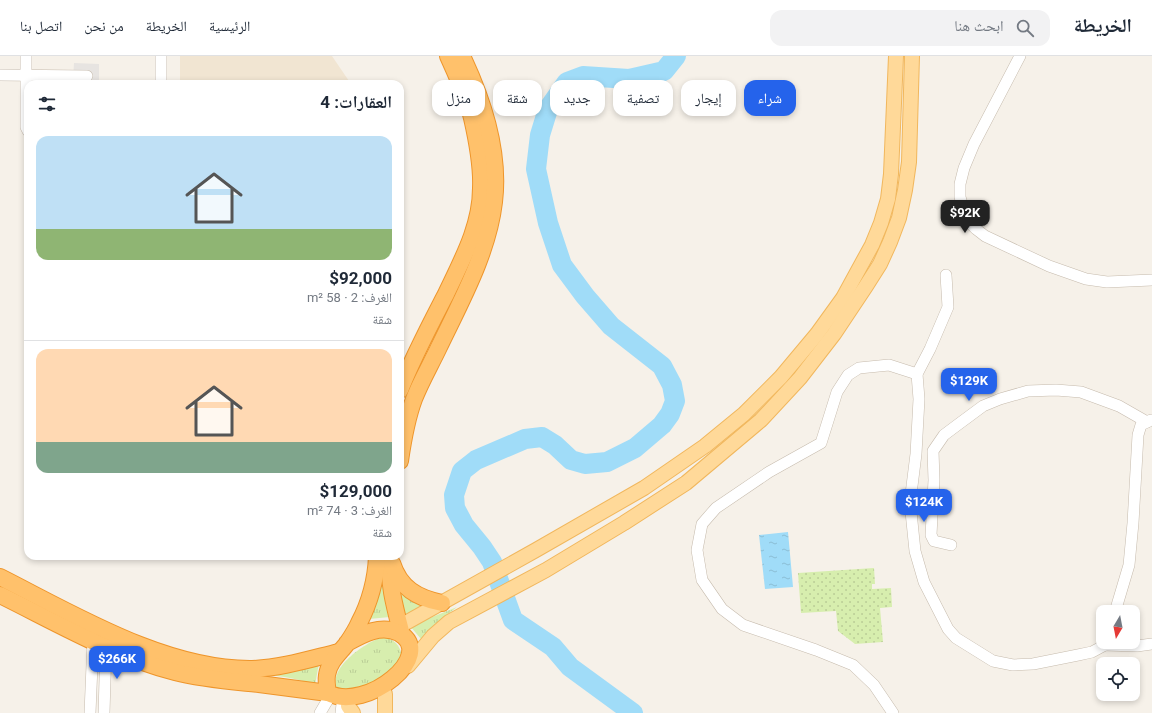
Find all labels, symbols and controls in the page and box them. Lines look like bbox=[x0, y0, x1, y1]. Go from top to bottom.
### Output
search box bbox=[770, 10, 1050, 46]
text: الخريطة bbox=[1074, 14, 1132, 37]
text: ابحث هنا bbox=[954, 17, 1004, 35]
icon: search bbox=[1014, 17, 1036, 39]
text: اتصل بنا bbox=[20, 18, 62, 34]
text: من نحن bbox=[84, 18, 124, 34]
text: الخريطة bbox=[146, 18, 187, 34]
text: الرئيسية bbox=[209, 18, 250, 34]
chip: منزل bbox=[432, 80, 485, 116]
chip: شقة bbox=[493, 80, 542, 116]
chip: جديد bbox=[550, 80, 605, 116]
chip: تصفية bbox=[613, 80, 673, 116]
chip: إيجار bbox=[681, 80, 736, 116]
chip: شراء bbox=[744, 80, 796, 116]
text: العقارات: 4 bbox=[320, 92, 392, 112]
icon: filters bbox=[36, 93, 58, 115]
icon: home bbox=[178, 162, 250, 234]
pin: $92K bbox=[941, 200, 989, 234]
text: $92K bbox=[950, 205, 980, 220]
text: $92,000 bbox=[329, 268, 392, 288]
text: الغرف: 2 · 58 m² bbox=[307, 290, 392, 305]
text: شقة bbox=[373, 312, 392, 327]
pin: $129K bbox=[941, 368, 997, 402]
text: $129K bbox=[950, 373, 988, 388]
icon: home bbox=[178, 375, 250, 447]
text: $129,000 bbox=[320, 481, 392, 501]
pin: $124K bbox=[896, 489, 952, 523]
text: $124K bbox=[905, 494, 943, 509]
text: الغرف: 3 · 74 m² bbox=[307, 503, 392, 518]
text: شقة bbox=[373, 525, 392, 540]
north arrow bbox=[1096, 605, 1140, 649]
map controls bbox=[1096, 605, 1140, 701]
pin: $266K bbox=[89, 646, 145, 680]
text: $266K bbox=[98, 651, 136, 666]
button: locate bbox=[1096, 657, 1140, 701]

